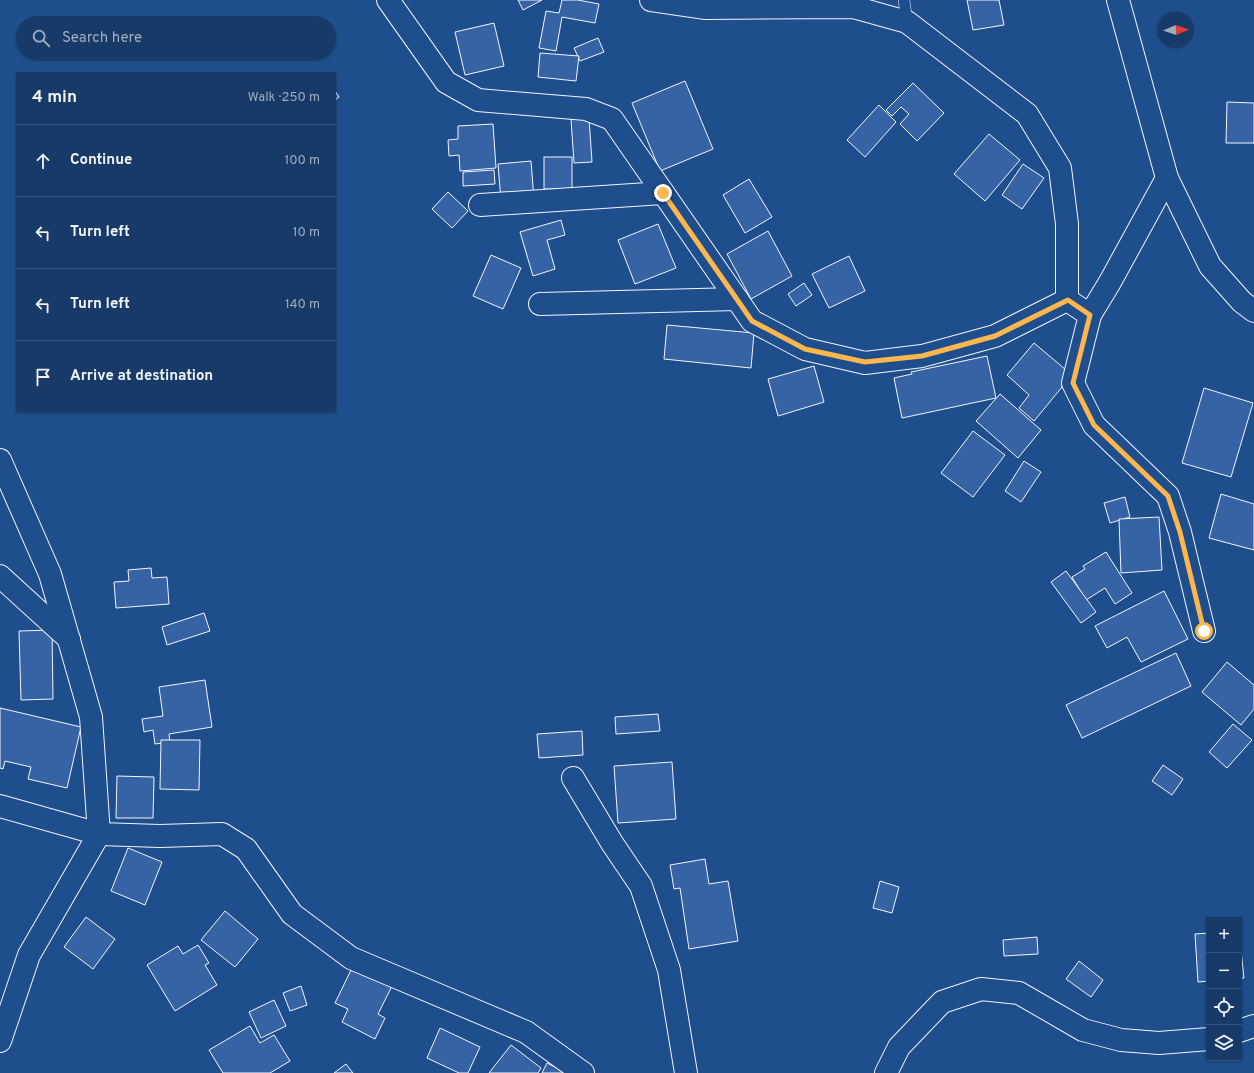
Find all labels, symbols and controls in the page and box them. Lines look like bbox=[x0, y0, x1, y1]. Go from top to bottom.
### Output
north arrow bbox=[1158, 12, 1194, 48]
search box bbox=[16, 16, 336, 60]
icon: search bbox=[30, 27, 52, 49]
text: Search here bbox=[62, 29, 142, 48]
text: 4 min bbox=[32, 87, 77, 109]
text: Walk · 250 m bbox=[248, 90, 320, 106]
icon: ahead bbox=[32, 150, 54, 172]
text: Continue bbox=[70, 151, 132, 170]
text: 100 m bbox=[284, 153, 320, 169]
route end bbox=[654, 184, 672, 202]
icon: left bbox=[32, 222, 54, 244]
text: Turn left bbox=[70, 223, 130, 242]
text: 10 m bbox=[293, 225, 320, 241]
icon: left bbox=[32, 294, 54, 316]
text: Turn left bbox=[70, 295, 130, 314]
text: 140 m bbox=[285, 297, 320, 313]
icon: arrive bbox=[32, 366, 54, 388]
text: Arrive at destination bbox=[70, 367, 213, 386]
route start bbox=[1195, 622, 1213, 640]
map controls bbox=[1206, 917, 1242, 1061]
button: + bbox=[1206, 917, 1242, 953]
button: − bbox=[1206, 953, 1242, 989]
button: locate bbox=[1206, 989, 1242, 1025]
button: layers bbox=[1206, 1025, 1242, 1061]

